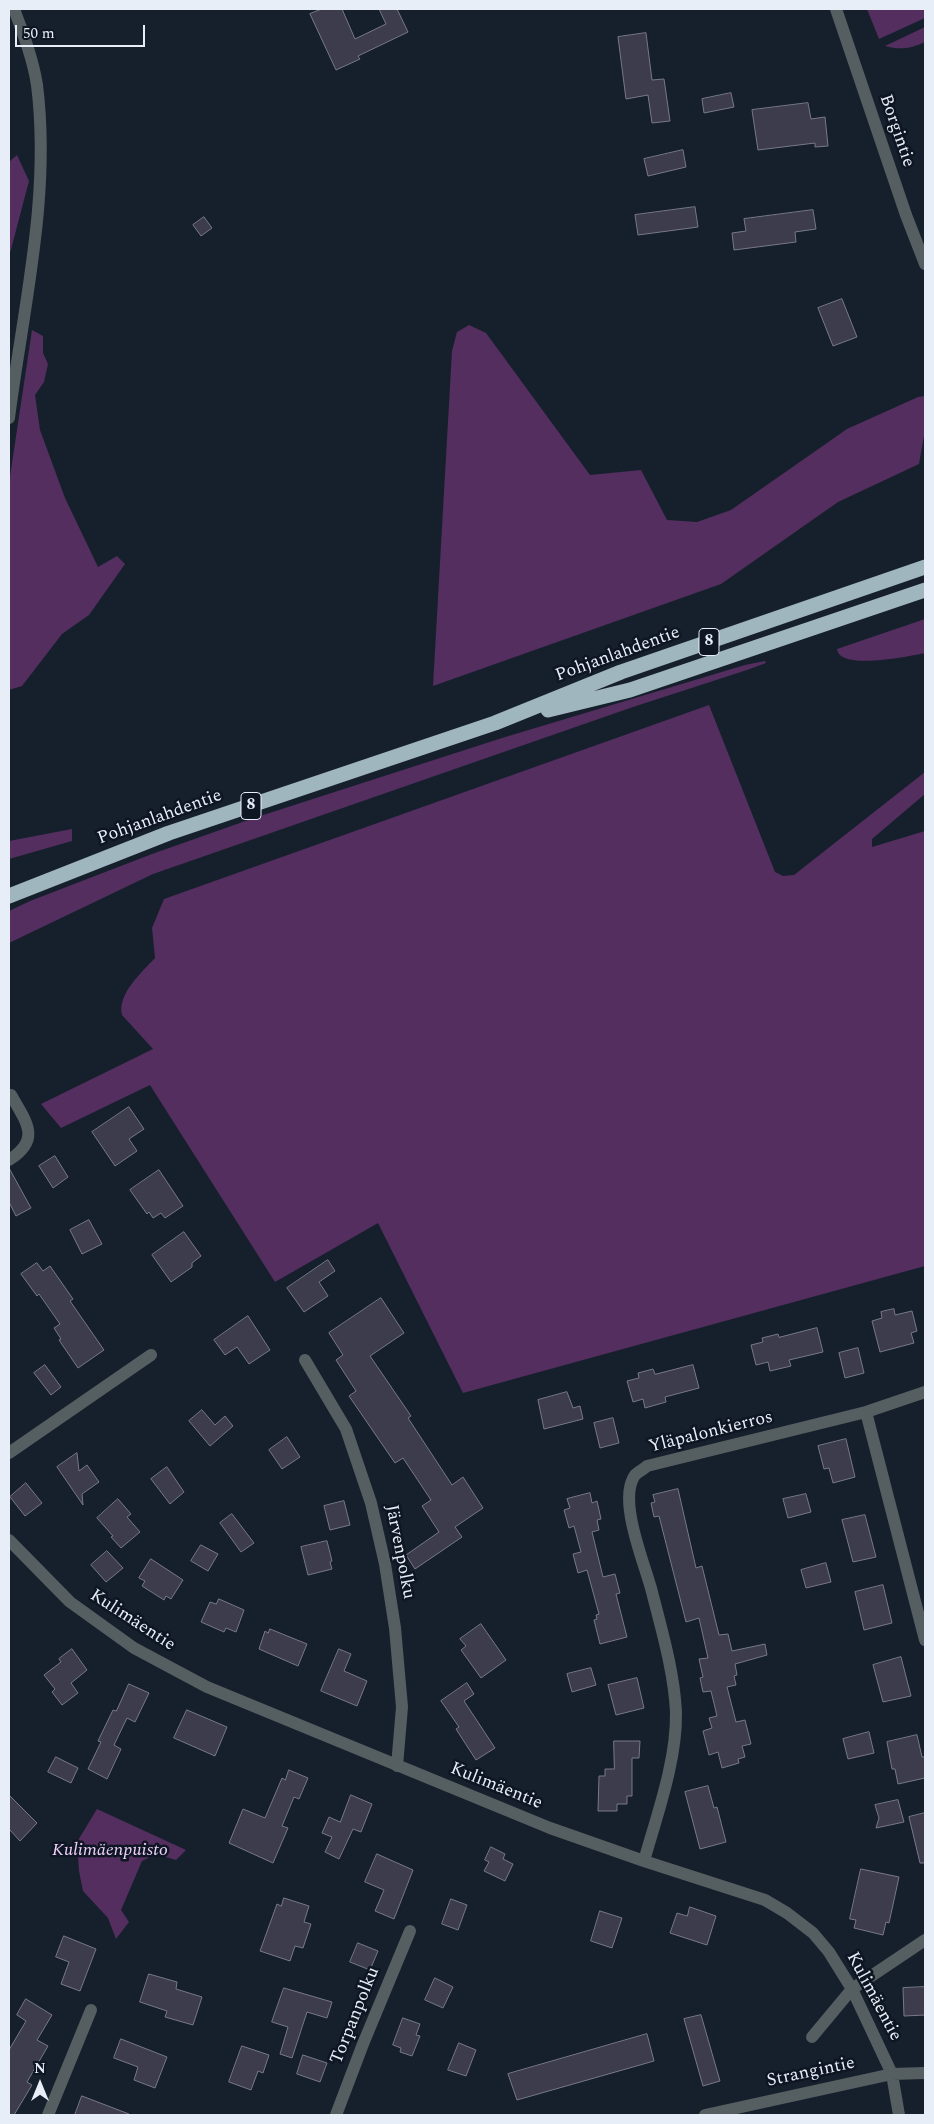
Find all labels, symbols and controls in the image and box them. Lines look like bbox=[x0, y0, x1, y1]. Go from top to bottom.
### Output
scale bar bbox=[18, 15, 148, 47]
text: 50 m bbox=[23, 22, 55, 45]
street label: Borgintie bbox=[873, 92, 919, 170]
street label: Pohjanlahdentie bbox=[553, 623, 683, 687]
road number: 8 bbox=[699, 628, 719, 656]
street label: Pohjanlahdentie bbox=[95, 786, 225, 850]
road number: 8 bbox=[241, 792, 261, 819]
street label: Yläpalonkierros bbox=[647, 1407, 775, 1459]
street label: Järvenpolku bbox=[379, 1503, 419, 1601]
street label: Kulimäentie bbox=[85, 1585, 179, 1657]
street label: Kulimäentie bbox=[447, 1759, 545, 1815]
park label: Kulimäenpuisto bbox=[52, 1840, 168, 1862]
street label: Kulimäentie bbox=[841, 1949, 905, 2045]
street label: Torpanpolku bbox=[327, 1964, 385, 2068]
street label: Strangintie bbox=[765, 2053, 857, 2093]
text: N bbox=[34, 2058, 46, 2079]
north arrow bbox=[15, 2059, 65, 2109]

